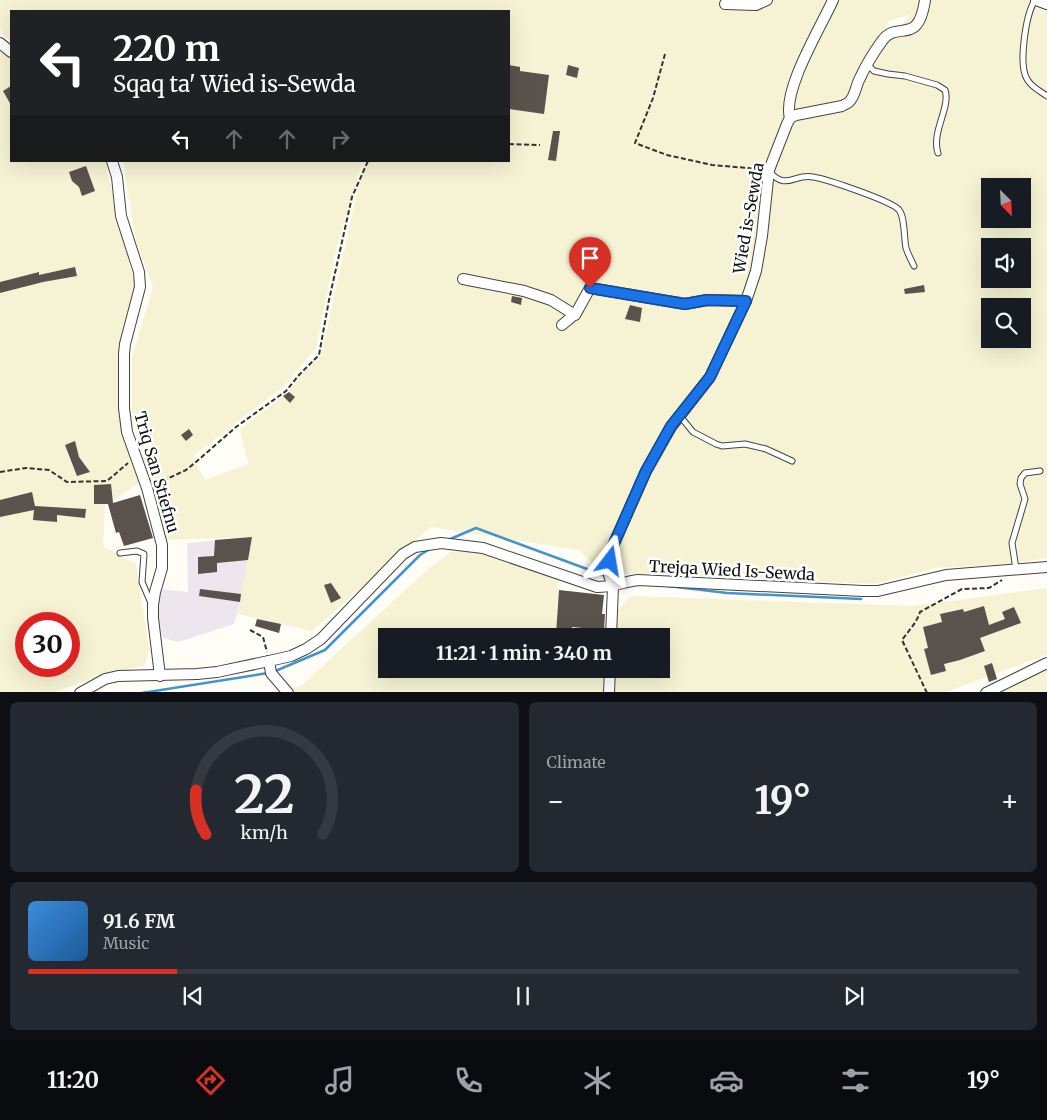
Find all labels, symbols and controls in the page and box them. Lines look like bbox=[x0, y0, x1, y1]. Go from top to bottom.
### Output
text: 220 m bbox=[113, 27, 220, 71]
icon: left bbox=[30, 30, 95, 95]
text: Sqaq ta' Wied is-Sewda bbox=[113, 70, 356, 98]
icon: left bbox=[167, 125, 195, 153]
icon: ahead bbox=[220, 125, 248, 153]
icon: ahead bbox=[273, 125, 301, 153]
icon: right bbox=[326, 125, 354, 153]
street label: Wied is-Sewda bbox=[728, 160, 768, 276]
north arrow bbox=[981, 178, 1031, 228]
map controls bbox=[981, 178, 1031, 348]
pin bbox=[569, 237, 611, 288]
button: sound bbox=[981, 238, 1031, 288]
icon: arrive bbox=[576, 244, 604, 272]
button: search bbox=[981, 298, 1031, 348]
street label: Triq San Stiefnu bbox=[130, 409, 184, 535]
position arrow bbox=[583, 534, 635, 586]
street label: Trejqa Wied Is-Sewda bbox=[649, 556, 816, 584]
speed limit sign: 30 bbox=[15, 612, 80, 677]
text: 11:21 · 1 min · 340 m bbox=[436, 641, 612, 665]
text: Climate bbox=[547, 752, 606, 772]
text: 22 bbox=[234, 762, 295, 827]
text: 19° bbox=[754, 777, 811, 824]
text: − bbox=[547, 783, 565, 819]
text: + bbox=[1000, 783, 1019, 819]
text: km/h bbox=[241, 821, 288, 844]
text: 91.6 FM bbox=[103, 909, 175, 933]
text: Music bbox=[103, 933, 149, 953]
icon: previous bbox=[179, 982, 207, 1010]
icon: pause bbox=[509, 982, 537, 1010]
icon: next bbox=[840, 982, 868, 1010]
icon: directions bbox=[193, 1063, 228, 1098]
icon: music bbox=[322, 1063, 357, 1098]
icon: phone bbox=[451, 1063, 486, 1098]
icon: climate bbox=[580, 1063, 615, 1098]
icon: car bbox=[709, 1063, 744, 1098]
icon: filters bbox=[838, 1063, 873, 1098]
text: 11:20 bbox=[47, 1066, 99, 1094]
text: 19° bbox=[967, 1066, 1000, 1094]

